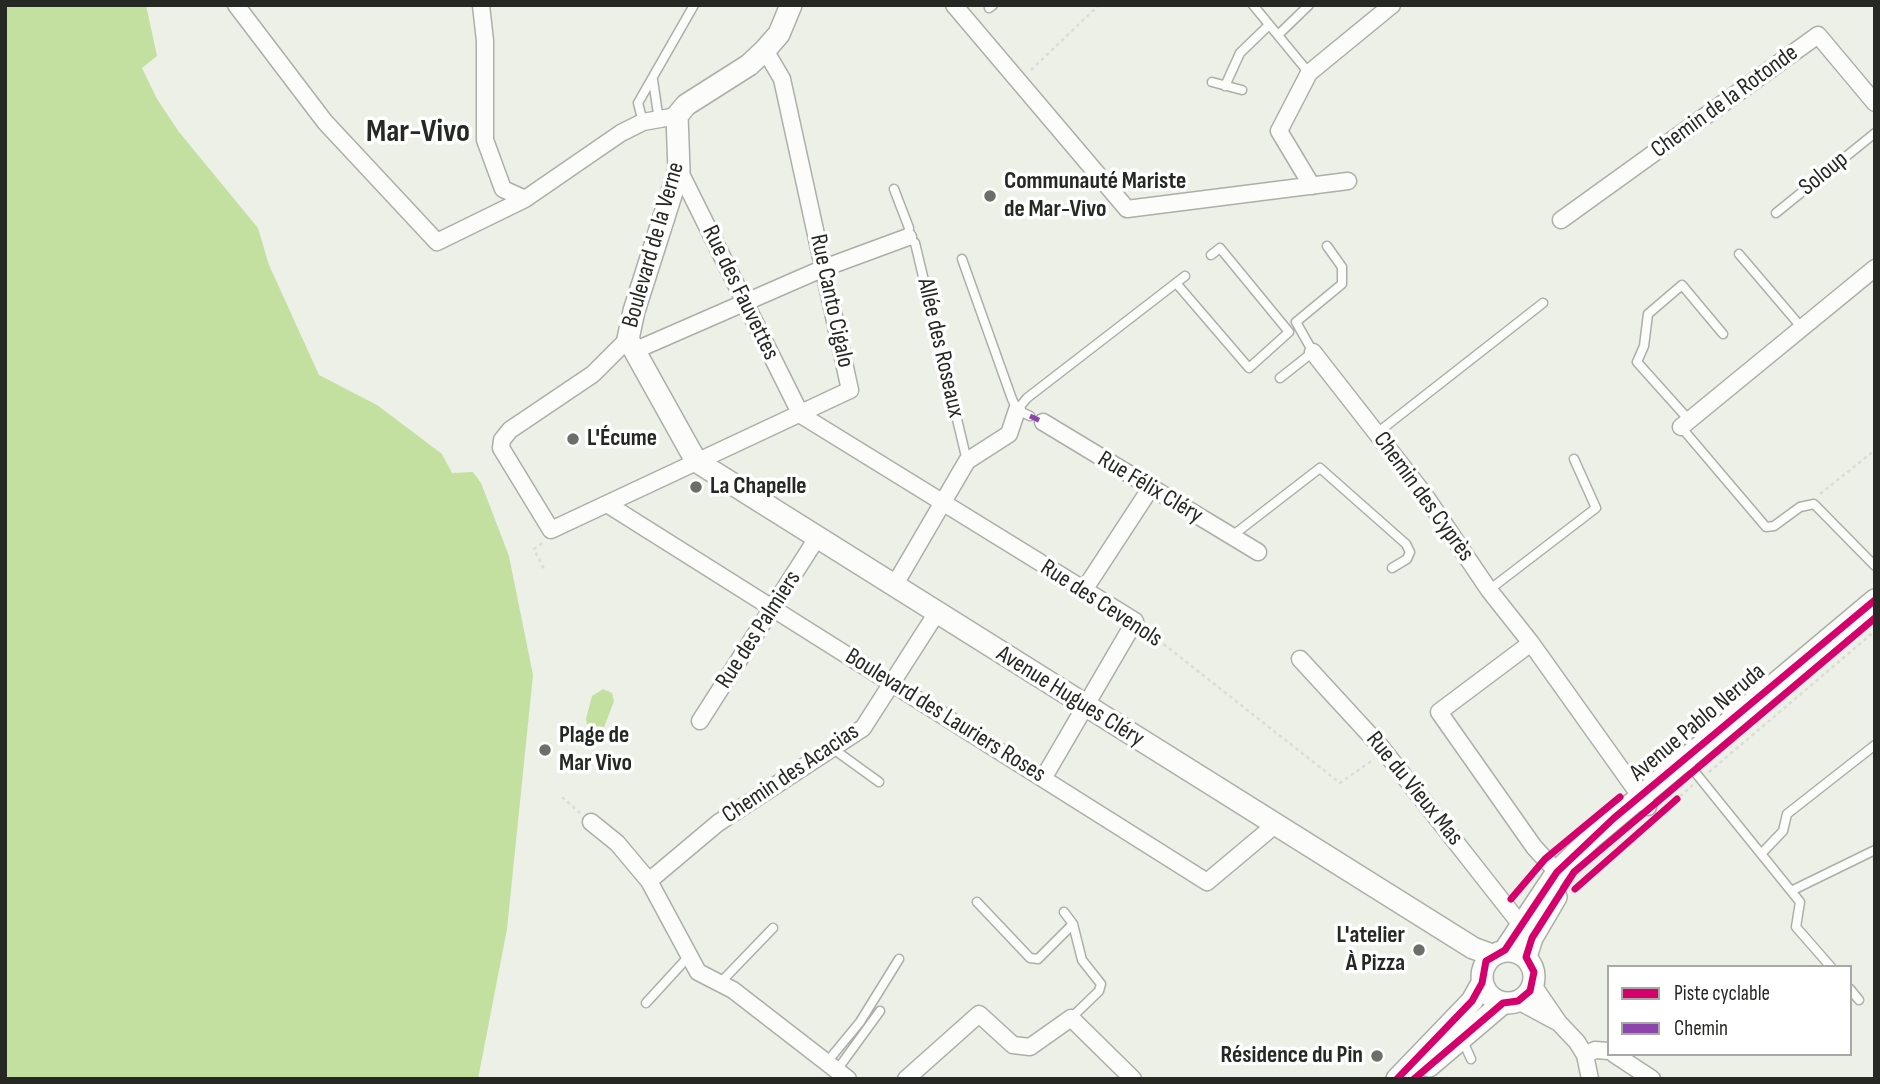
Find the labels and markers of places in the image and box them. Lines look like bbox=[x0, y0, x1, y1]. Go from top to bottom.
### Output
place label: Communauté Mariste de Mar-Vivo bbox=[1004, 168, 1186, 224]
marker: Communauté Mariste de Mar-Vivo bbox=[982, 188, 998, 204]
place label: L'Écume bbox=[587, 425, 657, 453]
marker: L'Écume bbox=[565, 431, 581, 447]
place label: La Chapelle bbox=[710, 473, 807, 501]
marker: La Chapelle bbox=[688, 479, 704, 495]
place label: Plage de Mar Vivo bbox=[559, 722, 632, 778]
marker: Plage de Mar Vivo bbox=[537, 742, 553, 758]
place label: L'atelier À Pizza bbox=[1337, 922, 1405, 978]
marker: L'atelier À Pizza bbox=[1411, 942, 1427, 958]
place label: Résidence du Pin bbox=[1221, 1042, 1363, 1070]
marker: Résidence du Pin bbox=[1369, 1048, 1385, 1064]

